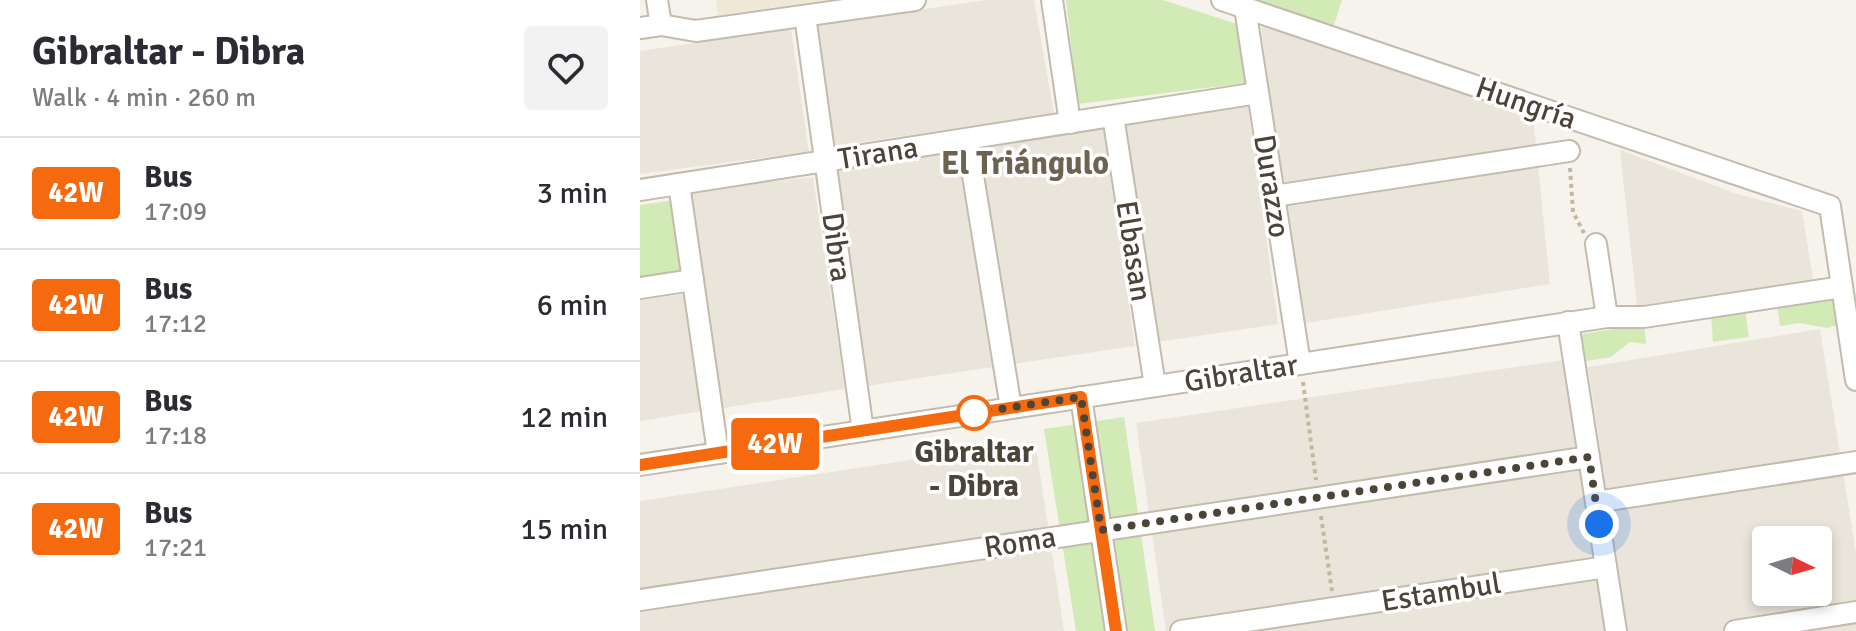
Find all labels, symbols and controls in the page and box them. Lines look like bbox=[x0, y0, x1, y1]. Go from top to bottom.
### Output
button: heart bbox=[524, 26, 608, 110]
text: Gibraltar - Dibra bbox=[32, 28, 305, 75]
street label: Hungría bbox=[1471, 69, 1581, 138]
text: Walk · 4 min · 260 m bbox=[32, 82, 256, 114]
street label: Tirana bbox=[835, 129, 921, 178]
street label: Durazzo bbox=[1245, 132, 1298, 240]
district label: El Triángulo bbox=[941, 144, 1109, 183]
text: Bus bbox=[144, 159, 192, 196]
text: 3 min bbox=[537, 175, 608, 212]
text: 42W bbox=[48, 176, 104, 210]
text: 17:09 bbox=[144, 196, 207, 228]
street label: Elbasan bbox=[1107, 198, 1160, 304]
street label: Dibra bbox=[813, 210, 860, 284]
text: Bus bbox=[144, 271, 192, 308]
text: 6 min bbox=[537, 287, 608, 324]
text: 42W bbox=[48, 288, 104, 322]
text: 17:12 bbox=[144, 308, 207, 340]
street label: Gibraltar bbox=[1182, 346, 1300, 401]
text: Bus bbox=[144, 383, 192, 420]
marker: Gibraltar - Dibra bbox=[957, 396, 991, 430]
text: 12 min bbox=[521, 399, 608, 436]
text: 42W bbox=[48, 400, 104, 434]
line badge: 42W bbox=[729, 418, 821, 470]
text: 17:18 bbox=[144, 420, 207, 452]
text: 42W bbox=[747, 427, 803, 461]
place label: Gibraltar - Dibra bbox=[914, 434, 1034, 505]
text: Bus bbox=[144, 495, 192, 532]
your location bbox=[1579, 504, 1619, 544]
text: 15 min bbox=[521, 511, 608, 548]
text: 42W bbox=[48, 512, 104, 546]
street label: Roma bbox=[981, 519, 1059, 566]
north arrow bbox=[1752, 526, 1832, 606]
map controls bbox=[1752, 526, 1832, 606]
text: 17:21 bbox=[144, 532, 207, 564]
street label: Estambul bbox=[1379, 565, 1504, 620]

